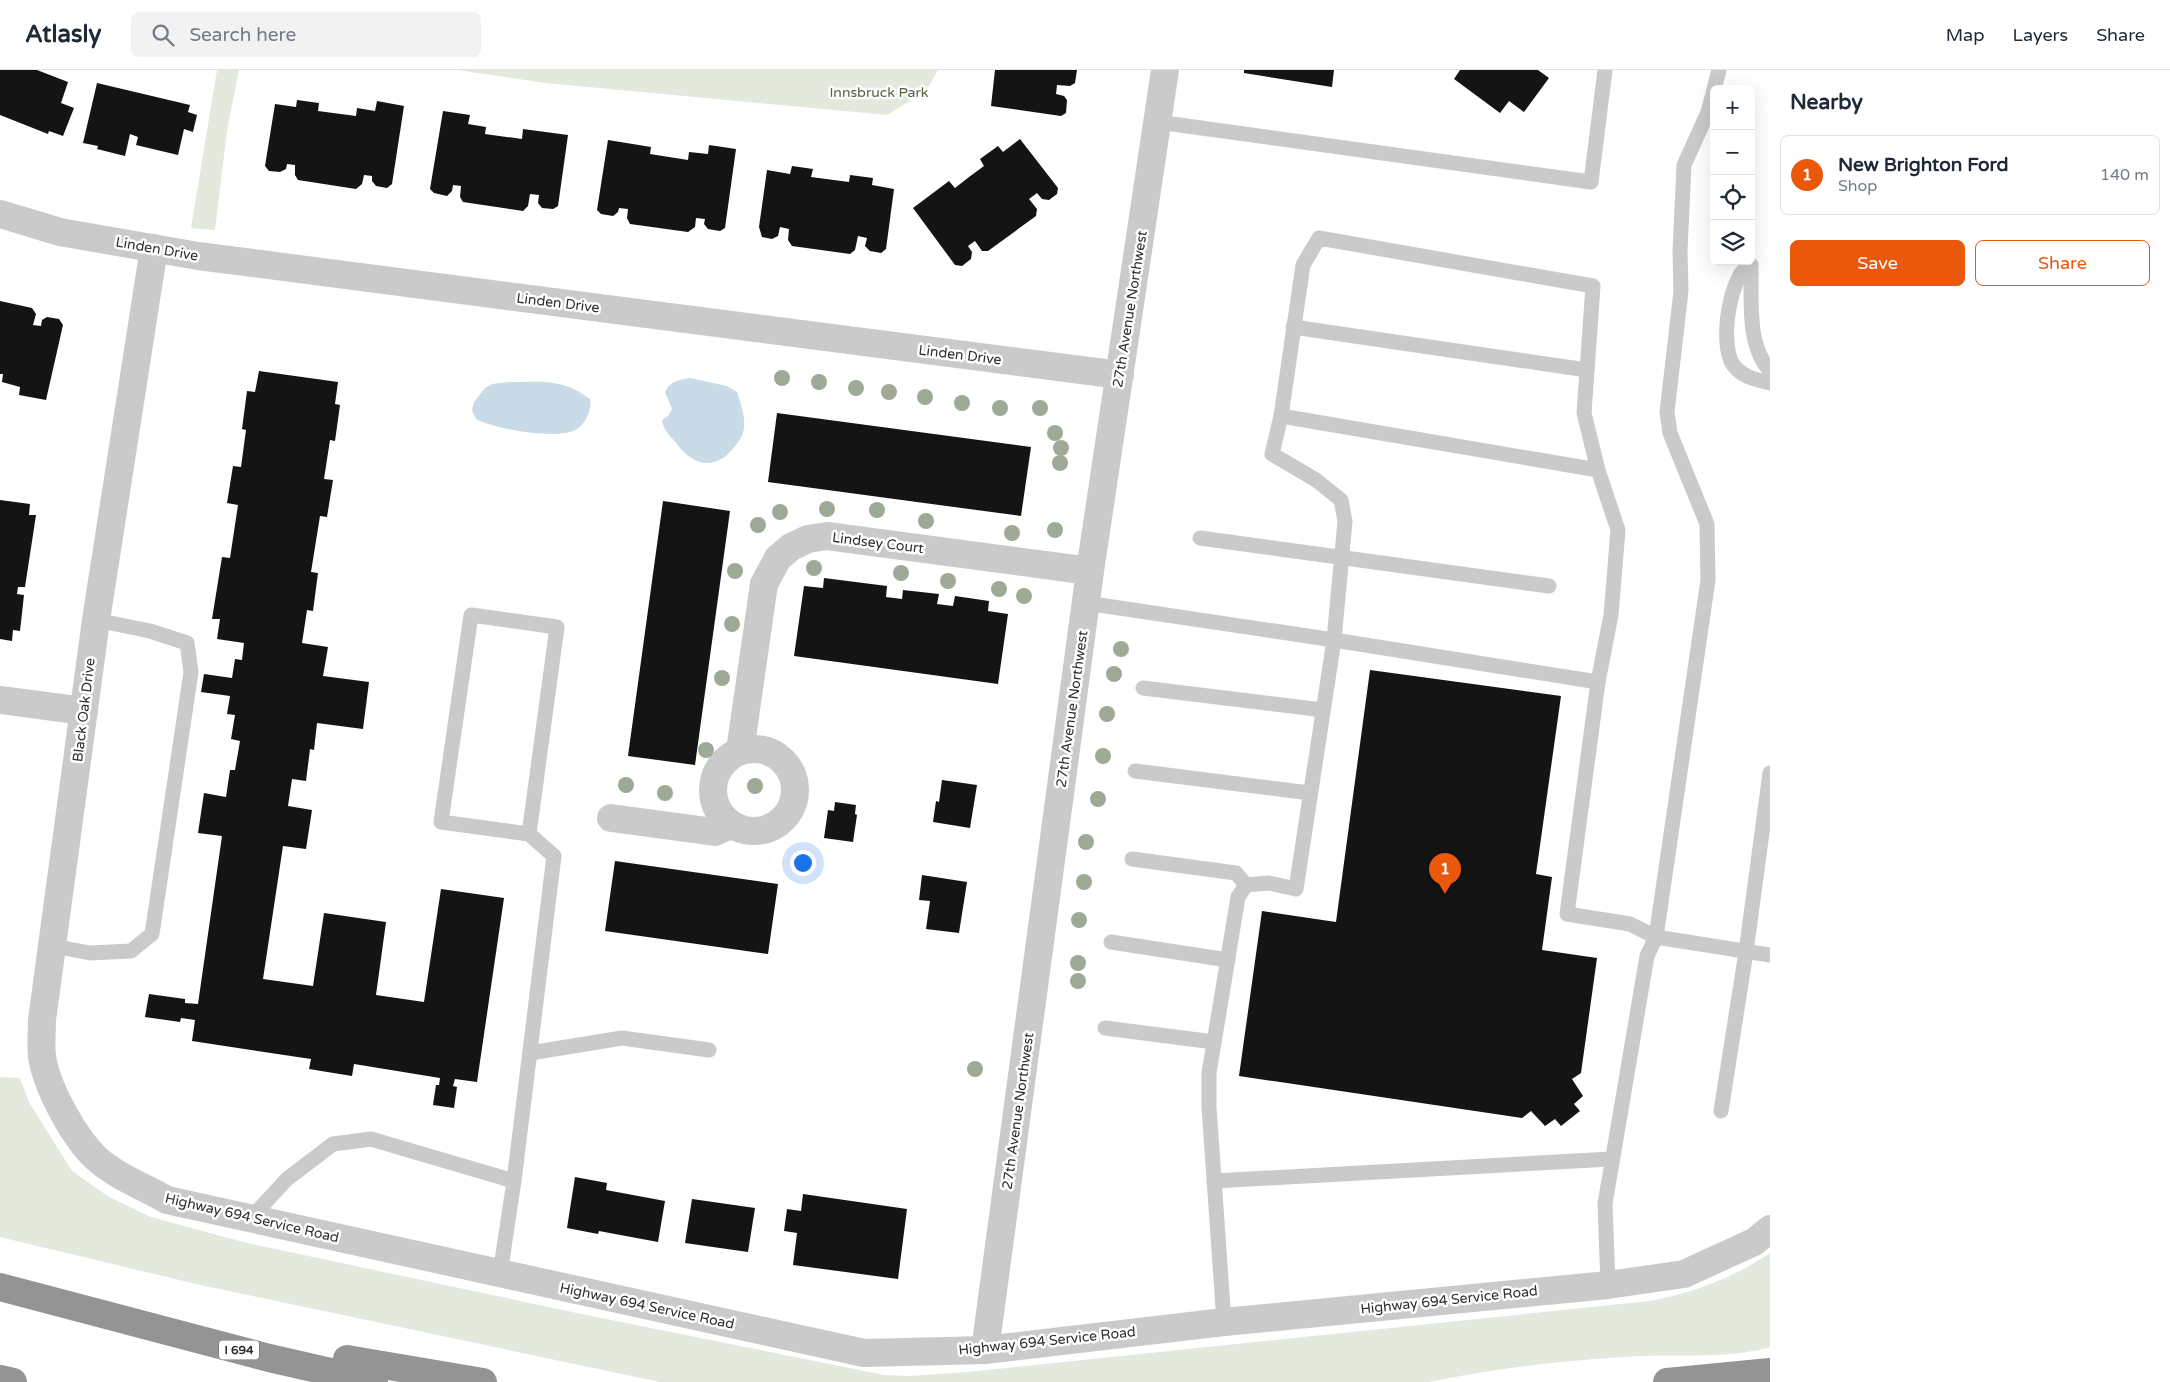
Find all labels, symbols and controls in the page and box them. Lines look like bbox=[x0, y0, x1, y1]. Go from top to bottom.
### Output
search box bbox=[131, 12, 481, 57]
text: Atlasly bbox=[25, 20, 101, 49]
icon: search bbox=[149, 21, 177, 49]
text: Search here bbox=[189, 24, 296, 46]
text: Map bbox=[1946, 24, 1985, 46]
text: Layers bbox=[2013, 24, 2068, 46]
text: Share bbox=[2096, 24, 2145, 46]
park label: Innsbruck Park bbox=[830, 84, 929, 101]
map controls bbox=[1710, 85, 1755, 265]
button: + bbox=[1710, 85, 1755, 130]
text: Nearby bbox=[1790, 90, 1863, 115]
button: − bbox=[1710, 130, 1755, 175]
text: New Brighton Ford bbox=[1838, 154, 2009, 176]
text: 1 bbox=[1802, 165, 1812, 185]
text: 140 m bbox=[2100, 165, 2149, 185]
button: locate bbox=[1710, 175, 1755, 220]
text: Shop bbox=[1838, 176, 1877, 196]
button: layers bbox=[1710, 220, 1755, 265]
street label: 27th Avenue Northwest bbox=[1109, 229, 1151, 389]
street label: Linden Drive bbox=[114, 233, 200, 265]
button: Save bbox=[1790, 240, 1965, 286]
button: Share bbox=[1975, 240, 2150, 286]
street label: Linden Drive bbox=[516, 289, 601, 317]
street label: Linden Drive bbox=[918, 341, 1003, 369]
street label: Lindsey Court bbox=[831, 529, 925, 557]
street label: 27th Avenue Northwest bbox=[1053, 629, 1092, 789]
street label: Black Oak Drive bbox=[69, 657, 99, 763]
your location bbox=[790, 850, 816, 876]
pin: 1 bbox=[1429, 853, 1461, 894]
street label: 27th Avenue Northwest bbox=[999, 1031, 1038, 1191]
street label: Highway 694 Service Road bbox=[163, 1190, 341, 1246]
street label: Highway 694 Service Road bbox=[558, 1279, 736, 1333]
street label: Highway 694 Service Road bbox=[1360, 1282, 1538, 1318]
street label: Highway 694 Service Road bbox=[958, 1323, 1136, 1359]
road number: I 694 bbox=[219, 1340, 259, 1360]

